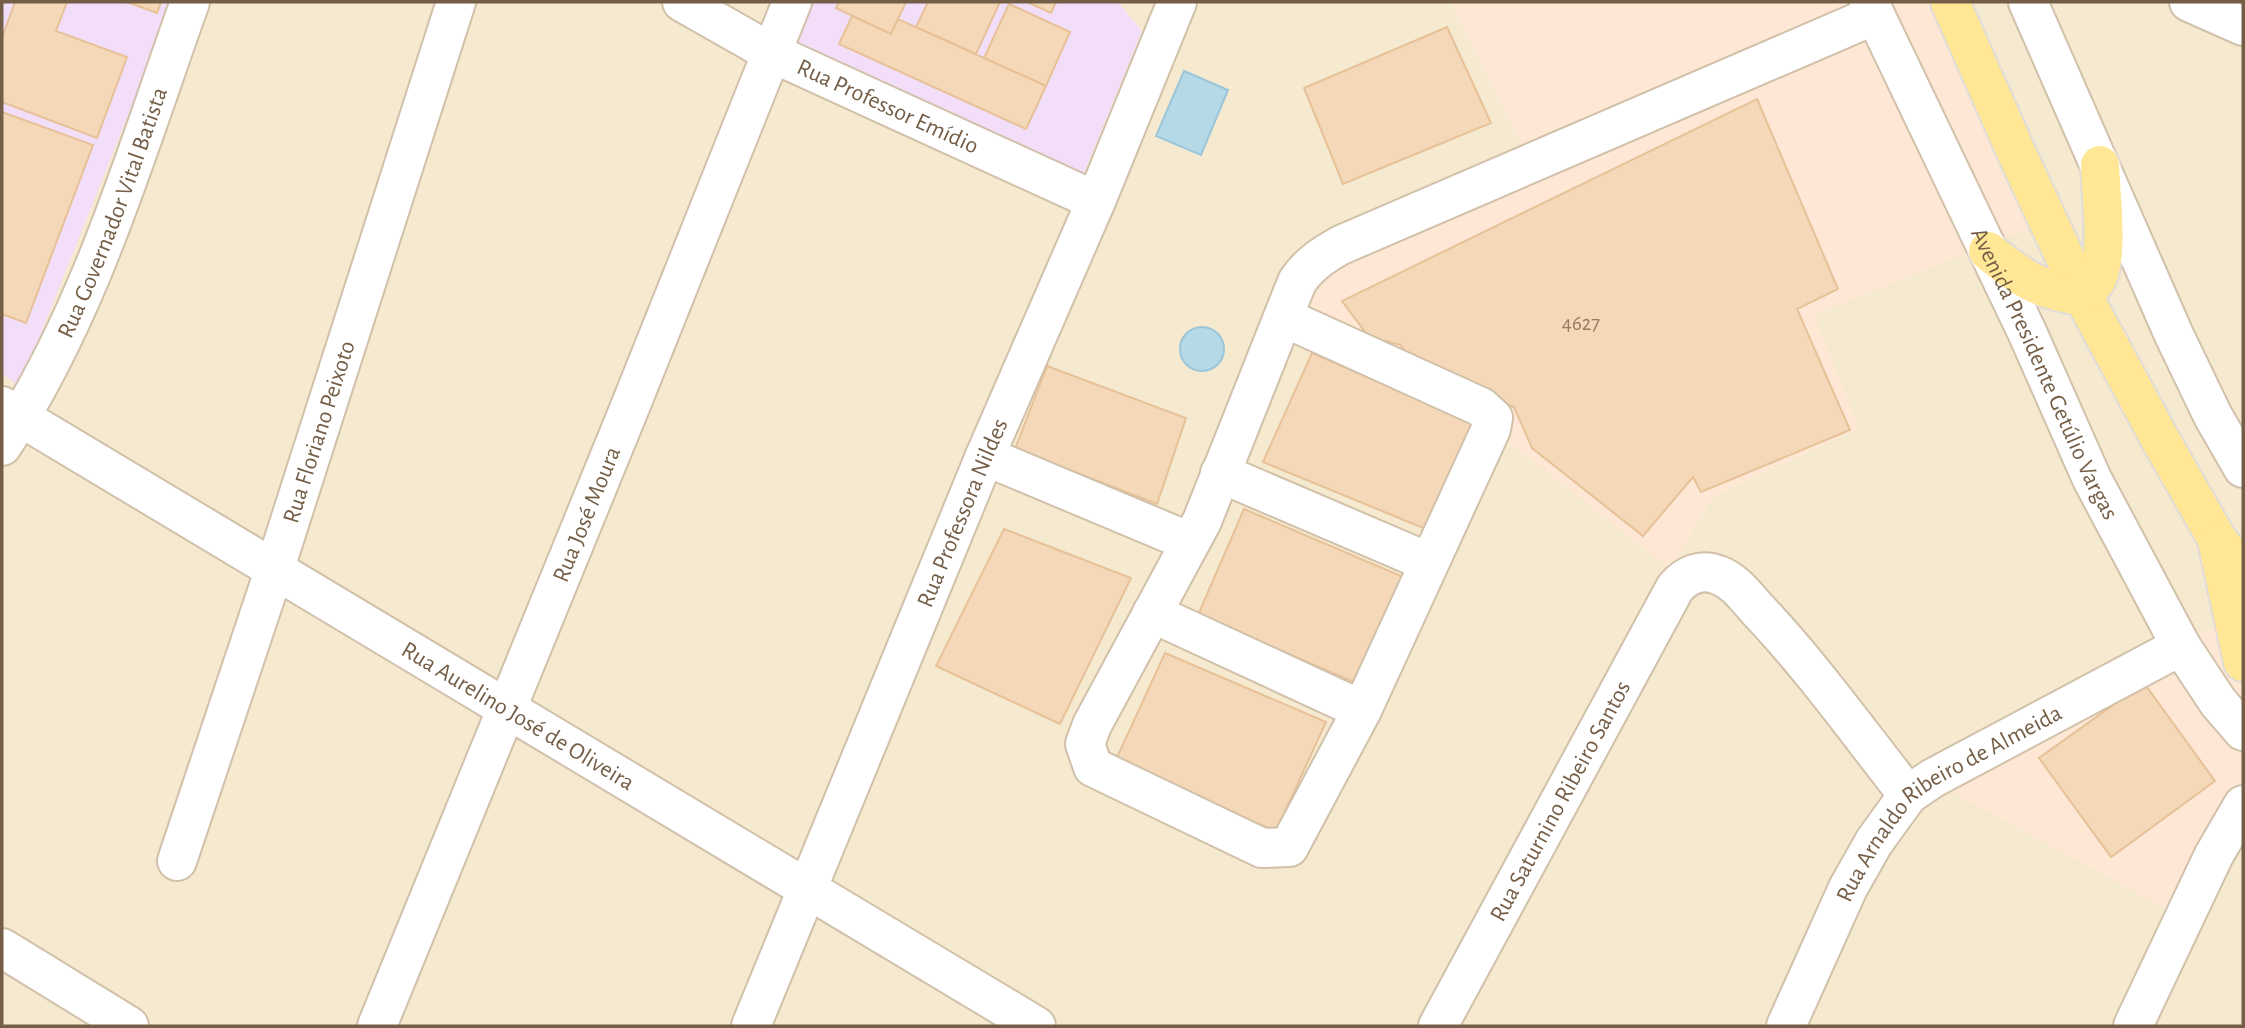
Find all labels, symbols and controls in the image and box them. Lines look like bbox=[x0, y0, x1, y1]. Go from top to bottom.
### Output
street label: Rua Professor Emídio bbox=[793, 55, 982, 159]
street label: Rua Governador Vital Batista bbox=[54, 84, 172, 342]
street label: Avenida Presidente Getúlio Vargas bbox=[1966, 224, 2122, 524]
house number: 4627 bbox=[1562, 313, 1600, 334]
street label: Rua Floriano Peixoto bbox=[279, 338, 360, 526]
street label: Rua Professora Nildes bbox=[913, 415, 1013, 611]
street label: Rua José Moura bbox=[549, 443, 625, 586]
street label: Rua Aurelino José de Oliveira bbox=[397, 638, 638, 795]
street label: Rua Saturnino Ribeiro Santos bbox=[1486, 677, 1635, 926]
street label: Rua Arnaldo Ribeiro de Almeida bbox=[1833, 701, 2066, 905]

